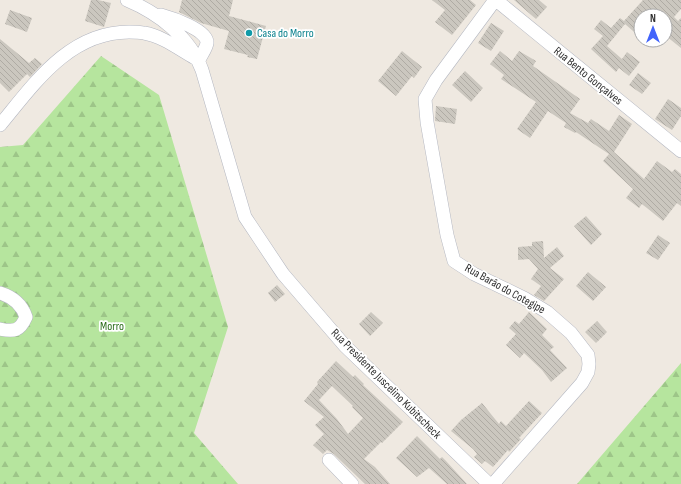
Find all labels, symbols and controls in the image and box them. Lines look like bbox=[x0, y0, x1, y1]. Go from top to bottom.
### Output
north arrow bbox=[633, 8, 673, 48]
text: N bbox=[650, 12, 656, 25]
place label: Casa do Morro bbox=[257, 26, 314, 41]
marker: Casa do Morro bbox=[244, 28, 254, 38]
street label: Rua Bento Gonçalves bbox=[551, 44, 625, 108]
street label: Rua Barão do Cotegipe bbox=[462, 261, 548, 317]
park label: Morro bbox=[100, 319, 124, 334]
street label: Rua Presidente Juscelino Kubitscheck bbox=[328, 326, 445, 443]

